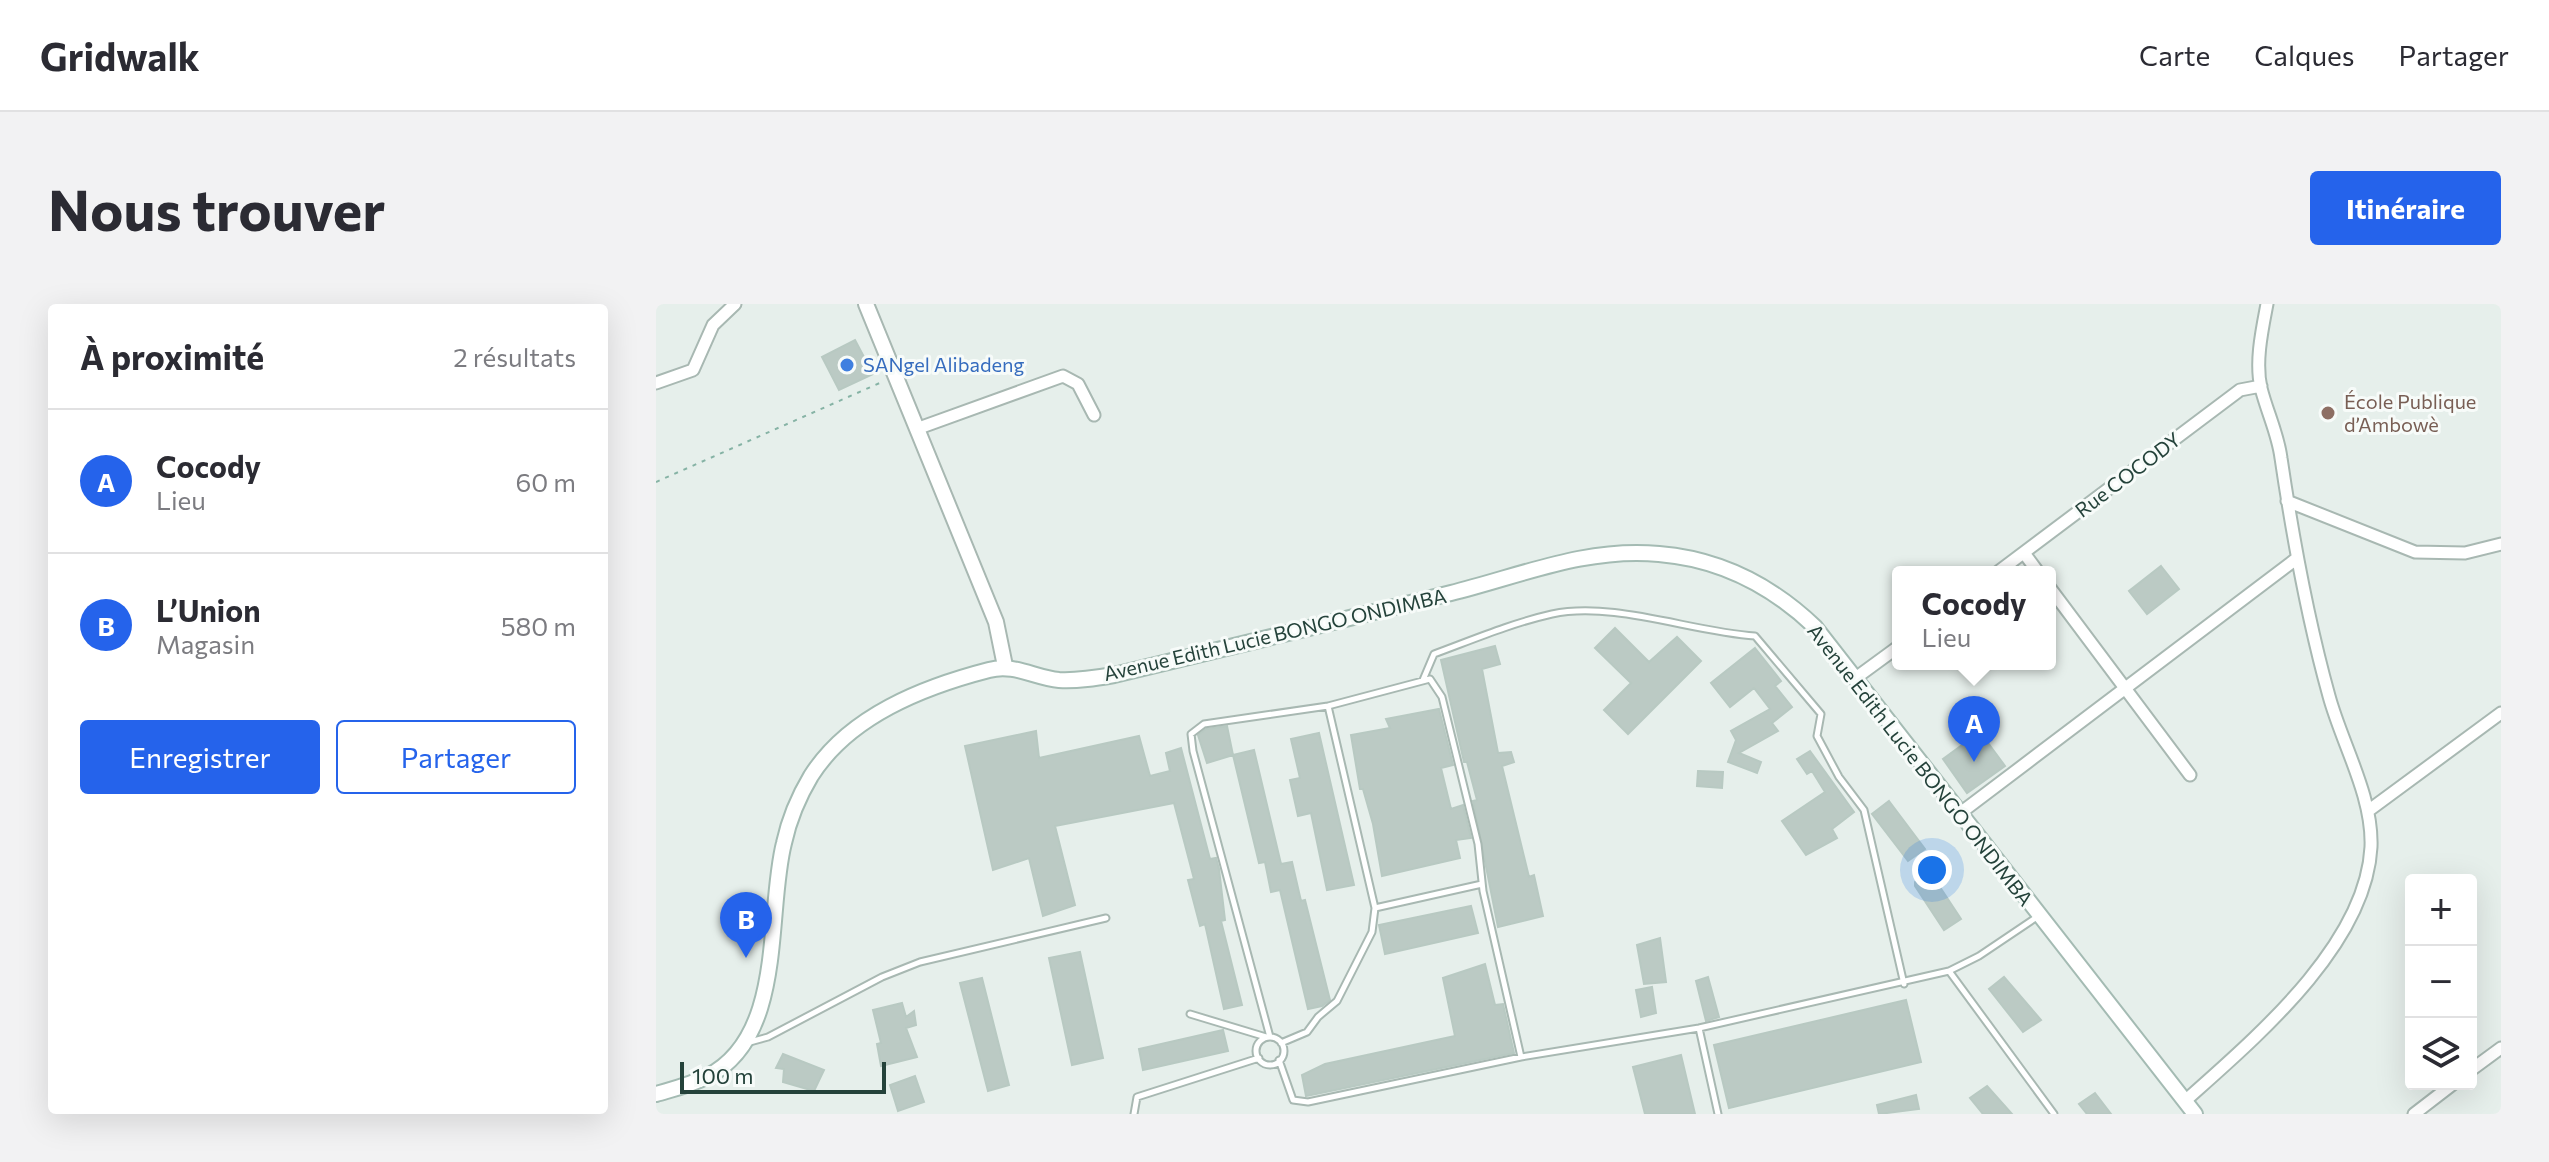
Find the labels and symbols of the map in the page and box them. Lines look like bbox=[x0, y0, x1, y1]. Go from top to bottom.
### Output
place label: SANgel Alibadeng bbox=[863, 352, 1025, 376]
marker: SANgel Alibadeng bbox=[838, 356, 856, 374]
place label: École Publique d’Ambowè bbox=[2344, 389, 2476, 436]
marker: École Publique d’Ambowè bbox=[2319, 404, 2337, 422]
street label: Rue COCODY bbox=[2070, 427, 2185, 522]
street label: Avenue Edith Lucie BONGO ONDIMBA bbox=[1101, 583, 1449, 685]
street label: Avenue Edith Lucie BONGO ONDIMBA bbox=[1802, 619, 2038, 911]
pin: A bbox=[1948, 696, 2000, 762]
your location bbox=[1912, 850, 1952, 890]
pin: B bbox=[720, 892, 772, 958]
scale bar bbox=[680, 1058, 886, 1094]

